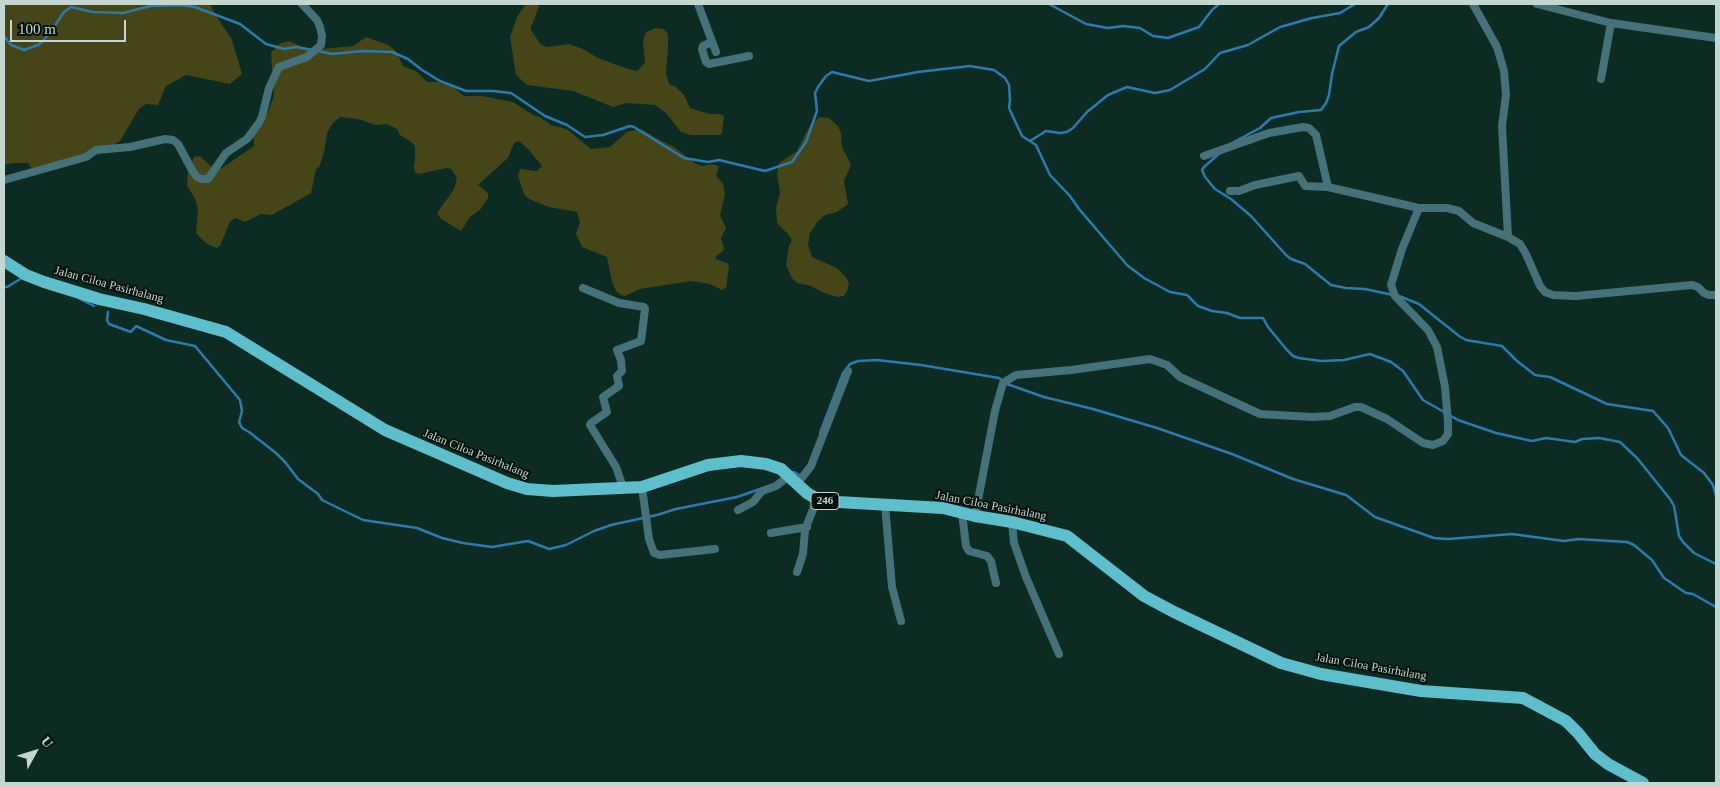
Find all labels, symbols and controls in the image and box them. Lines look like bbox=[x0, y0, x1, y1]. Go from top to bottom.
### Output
scale bar bbox=[12, 10, 129, 42]
text: 100 m bbox=[18, 21, 56, 37]
street label: Jalan Ciloa Pasirhalang bbox=[53, 263, 165, 307]
street label: Jalan Ciloa Pasirhalang bbox=[421, 426, 531, 482]
street label: Jalan Ciloa Pasirhalang bbox=[934, 488, 1048, 524]
road number: 246 bbox=[811, 492, 839, 510]
street label: Jalan Ciloa Pasirhalang bbox=[1314, 650, 1428, 684]
north arrow bbox=[10, 727, 60, 777]
text: U bbox=[38, 734, 56, 751]

